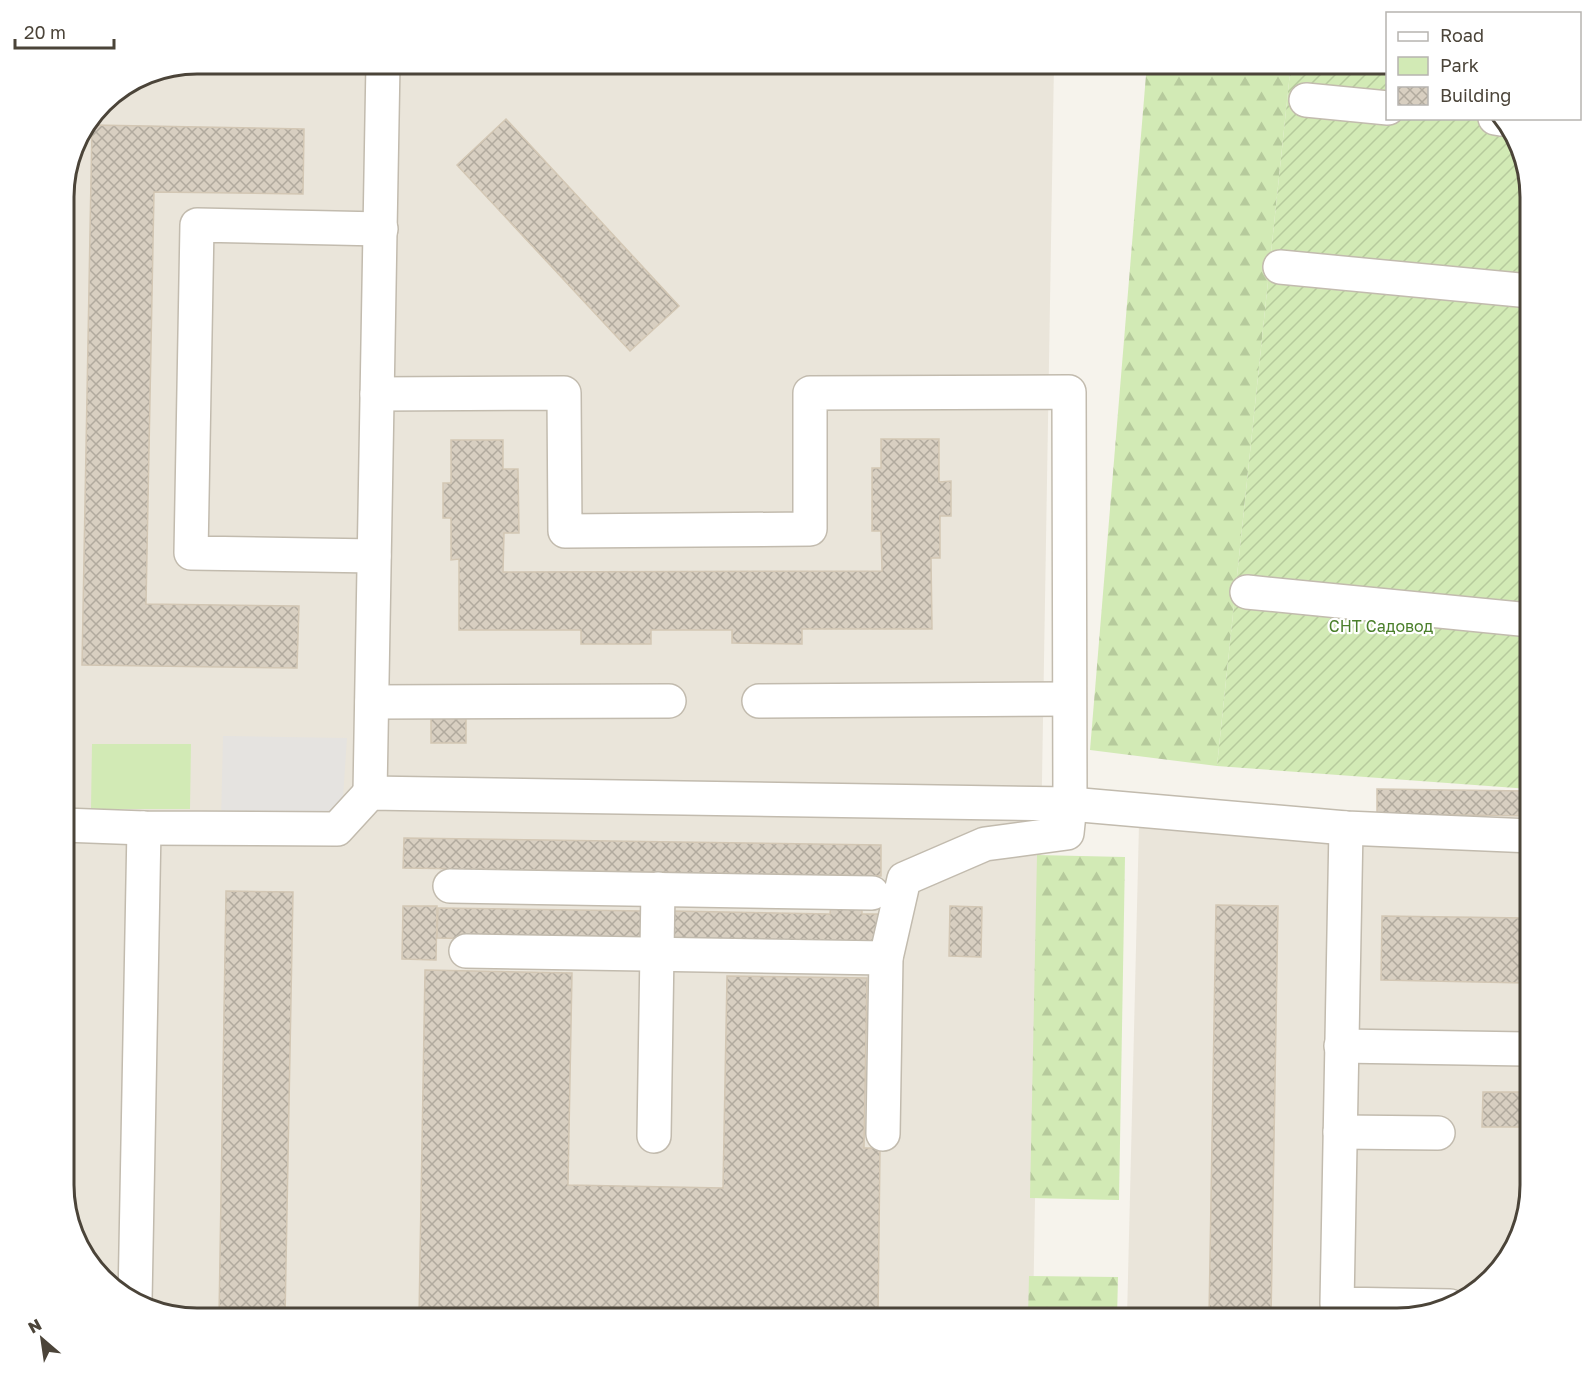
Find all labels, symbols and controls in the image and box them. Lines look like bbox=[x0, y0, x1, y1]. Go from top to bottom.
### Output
scale bar bbox=[15, 12, 114, 50]
legend bbox=[1386, 12, 1581, 120]
text: 20 m bbox=[24, 21, 66, 43]
text: Road bbox=[1440, 24, 1484, 46]
text: Park bbox=[1440, 54, 1479, 76]
text: Building bbox=[1440, 84, 1511, 106]
park label: СНТ Садовод bbox=[1329, 616, 1433, 636]
north arrow bbox=[12, 1309, 72, 1369]
text: N bbox=[25, 1314, 45, 1338]

